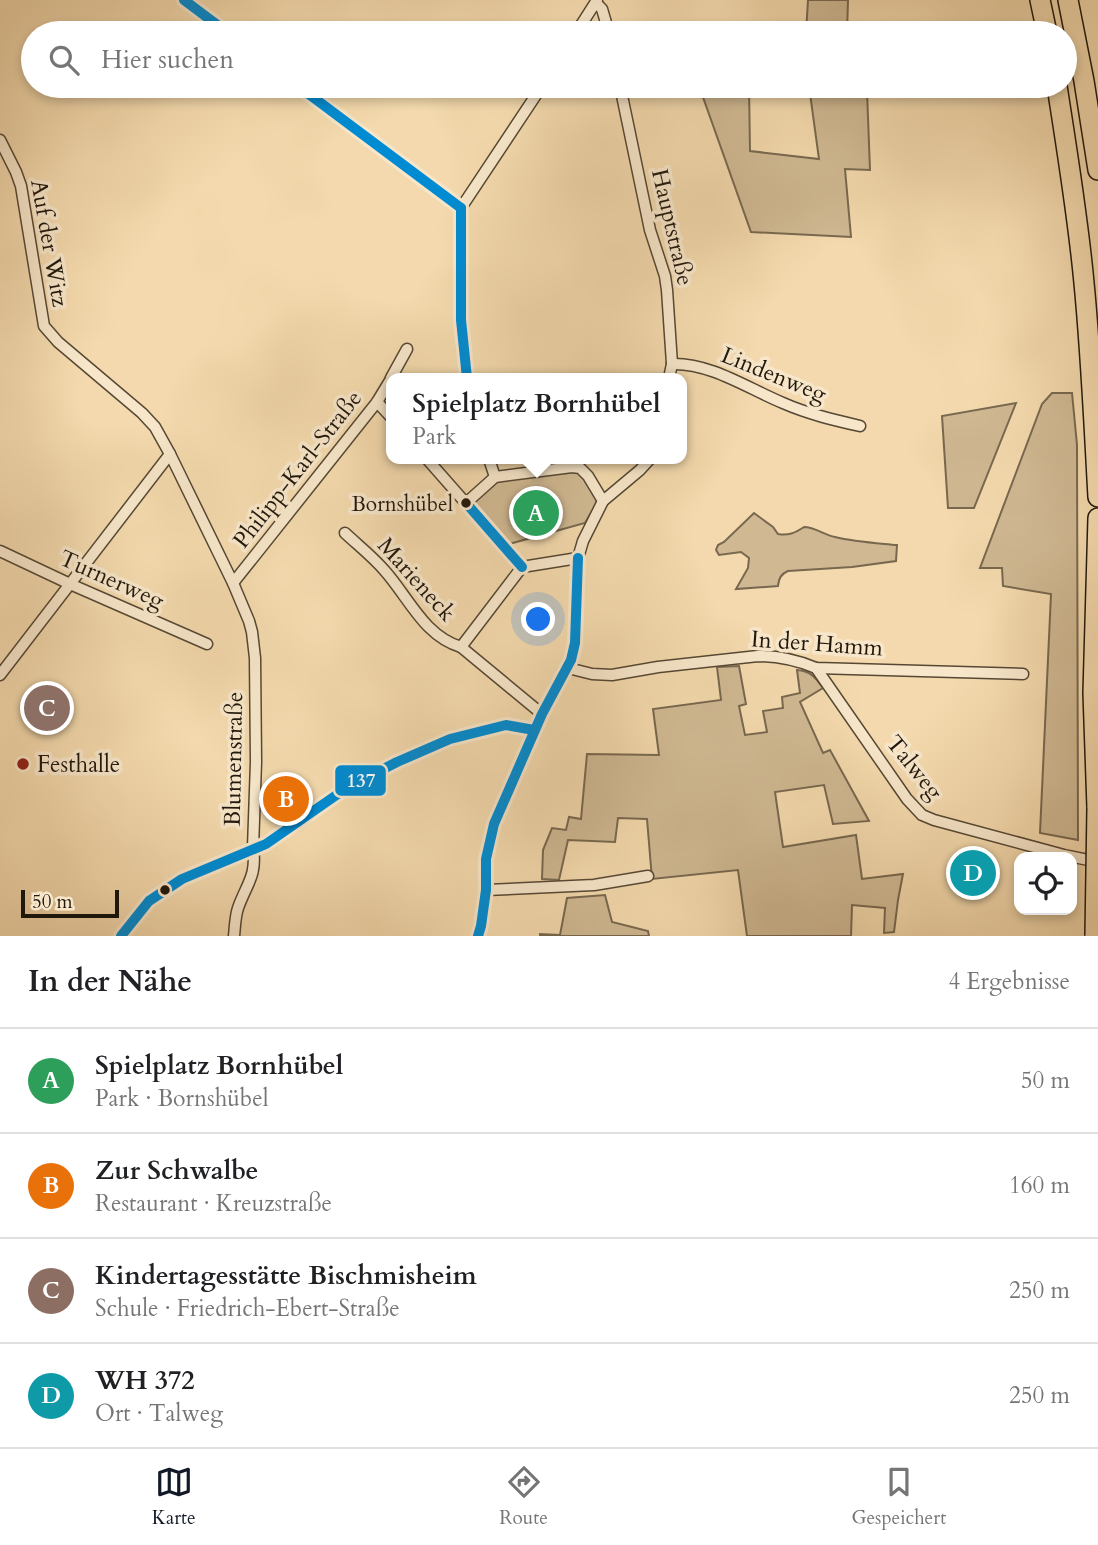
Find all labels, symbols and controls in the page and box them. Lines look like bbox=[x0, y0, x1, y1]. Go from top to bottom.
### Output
search box bbox=[21, 21, 1077, 98]
icon: search bbox=[45, 41, 83, 79]
text: Hier suchen bbox=[101, 42, 234, 77]
street label: Hauptstraße bbox=[644, 166, 701, 288]
street label: Auf der Witz bbox=[23, 177, 76, 309]
street label: Lindenweg bbox=[717, 339, 831, 410]
popup bbox=[386, 373, 687, 464]
street label: Philipp-Karl-Straße bbox=[226, 384, 369, 555]
text: Spielplatz Bornhübel bbox=[412, 386, 661, 421]
text: Park bbox=[412, 421, 457, 452]
pin: A bbox=[513, 487, 559, 539]
place label: Bornshübel bbox=[352, 490, 453, 519]
marker: Bornshübel bbox=[459, 496, 473, 510]
street label: Marieneck bbox=[371, 531, 463, 629]
street label: Turnerweg bbox=[55, 543, 169, 616]
your location bbox=[521, 602, 555, 636]
street label: In der Hamm bbox=[750, 623, 885, 664]
pin: C bbox=[24, 682, 70, 734]
street label: Blumenstraße bbox=[217, 691, 250, 827]
street label: Talweg bbox=[879, 729, 950, 806]
place label: Festhalle bbox=[37, 749, 120, 780]
marker: Festhalle bbox=[15, 756, 31, 772]
line badge: 137 bbox=[334, 764, 387, 797]
text: 137 bbox=[346, 768, 376, 794]
pin: B bbox=[263, 773, 309, 825]
pin: D bbox=[950, 847, 996, 899]
map controls bbox=[1014, 852, 1077, 915]
button: locate bbox=[1014, 852, 1077, 915]
unlabelled marker bbox=[158, 883, 172, 897]
scale bar bbox=[21, 887, 119, 919]
text: 50 m bbox=[32, 889, 73, 915]
text: In der Nähe bbox=[28, 961, 192, 1002]
text: 4 Ergebnisse bbox=[948, 966, 1070, 997]
text: Spielplatz Bornhübel bbox=[95, 1048, 343, 1083]
text: A bbox=[42, 1065, 60, 1096]
text: 50 m bbox=[1021, 1065, 1070, 1096]
text: Park · Bornshübel bbox=[95, 1083, 269, 1114]
text: Zur Schwalbe bbox=[95, 1153, 258, 1188]
text: B bbox=[43, 1170, 59, 1201]
text: 160 m bbox=[1009, 1170, 1070, 1201]
text: Restaurant · Kreuzstraße bbox=[95, 1188, 332, 1219]
text: Kindertagesstätte Bischmisheim bbox=[95, 1258, 477, 1293]
text: C bbox=[42, 1275, 60, 1306]
text: 250 m bbox=[1009, 1275, 1070, 1306]
text: Schule · Friedrich-Ebert-Straße bbox=[95, 1293, 400, 1324]
text: WH 372 bbox=[95, 1363, 195, 1398]
text: D bbox=[41, 1380, 61, 1411]
text: 250 m bbox=[1009, 1380, 1070, 1411]
text: Ort · Talweg bbox=[95, 1398, 223, 1429]
tab: Karte bbox=[152, 1463, 196, 1531]
tab: Route bbox=[499, 1463, 548, 1531]
tab: Gespeichert bbox=[851, 1463, 946, 1531]

